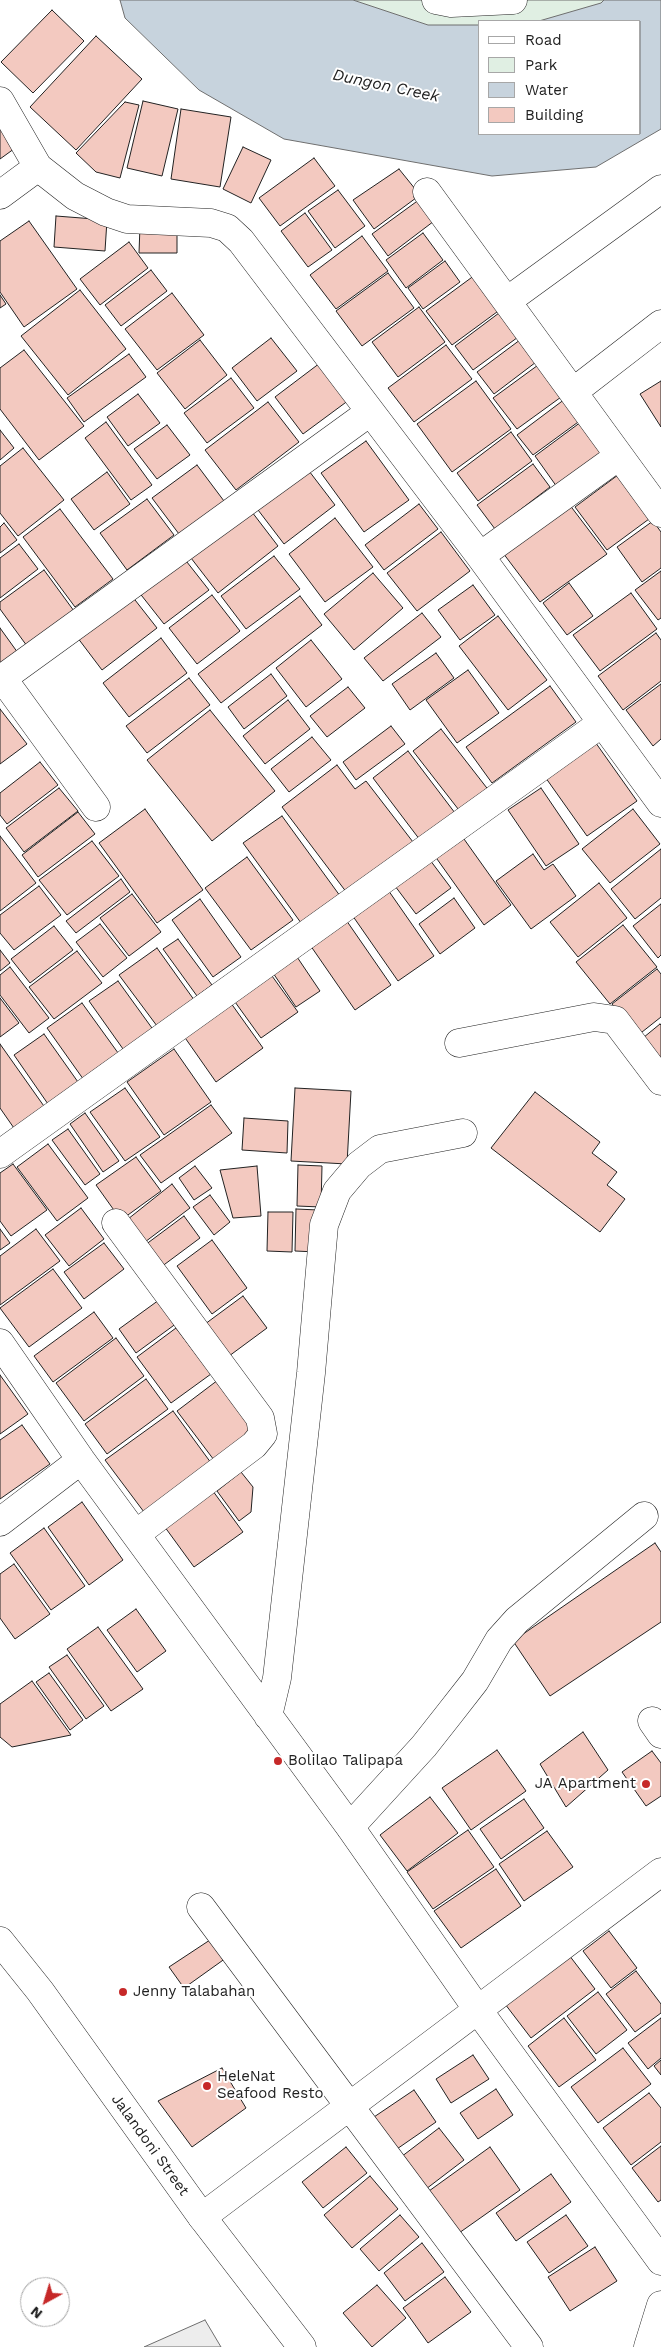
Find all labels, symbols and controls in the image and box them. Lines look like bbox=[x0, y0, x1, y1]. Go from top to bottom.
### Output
legend bbox=[478, 20, 641, 135]
text: Road bbox=[525, 31, 562, 49]
text: Park bbox=[525, 56, 557, 74]
water label: Dungon Creek bbox=[331, 65, 441, 107]
text: Water bbox=[525, 81, 568, 99]
text: Building bbox=[525, 106, 583, 124]
place label: Bolilao Talipapa bbox=[288, 1752, 403, 1770]
marker: Bolilao Talipapa bbox=[272, 1755, 284, 1767]
place label: JA Apartment bbox=[535, 1775, 636, 1793]
marker: JA Apartment bbox=[640, 1778, 652, 1790]
place label: Jenny Talabahan bbox=[133, 1983, 255, 2001]
marker: Jenny Talabahan bbox=[117, 1986, 129, 1998]
place label: HeleNat Seafood Resto bbox=[217, 2068, 323, 2103]
marker: HeleNat Seafood Resto bbox=[201, 2080, 213, 2092]
street label: Jalandoni Street bbox=[107, 2091, 193, 2199]
north arrow bbox=[20, 2277, 70, 2327]
text: N bbox=[27, 2303, 45, 2322]

